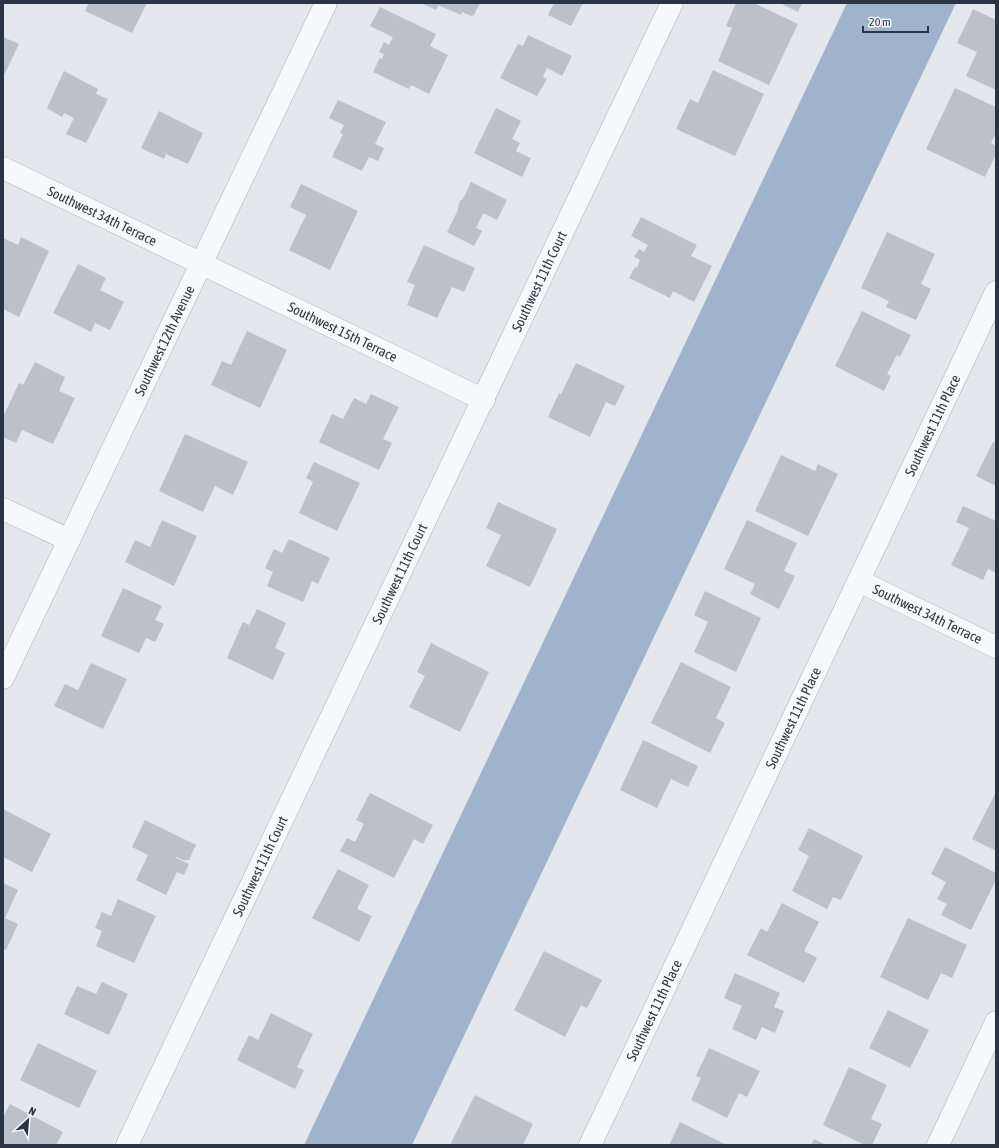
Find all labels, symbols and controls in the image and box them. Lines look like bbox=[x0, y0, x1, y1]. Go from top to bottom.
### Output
scale bar bbox=[863, 8, 928, 34]
text: 20 m bbox=[869, 15, 891, 29]
street label: Southwest 34th Terrace bbox=[45, 183, 159, 249]
street label: Southwest 11th Court bbox=[508, 229, 570, 334]
street label: Southwest 12th Avenue bbox=[131, 283, 198, 398]
street label: Southwest 15th Terrace bbox=[285, 299, 400, 365]
street label: Southwest 11th Place bbox=[902, 372, 963, 479]
street label: Southwest 11th Court bbox=[369, 521, 430, 626]
street label: Southwest 34th Terrace bbox=[870, 581, 985, 647]
street label: Southwest 11th Place bbox=[762, 665, 824, 771]
street label: Southwest 11th Court bbox=[229, 813, 291, 919]
street label: Southwest 11th Place bbox=[623, 957, 685, 1064]
north arrow bbox=[8, 1100, 48, 1140]
text: N bbox=[27, 1104, 38, 1118]

